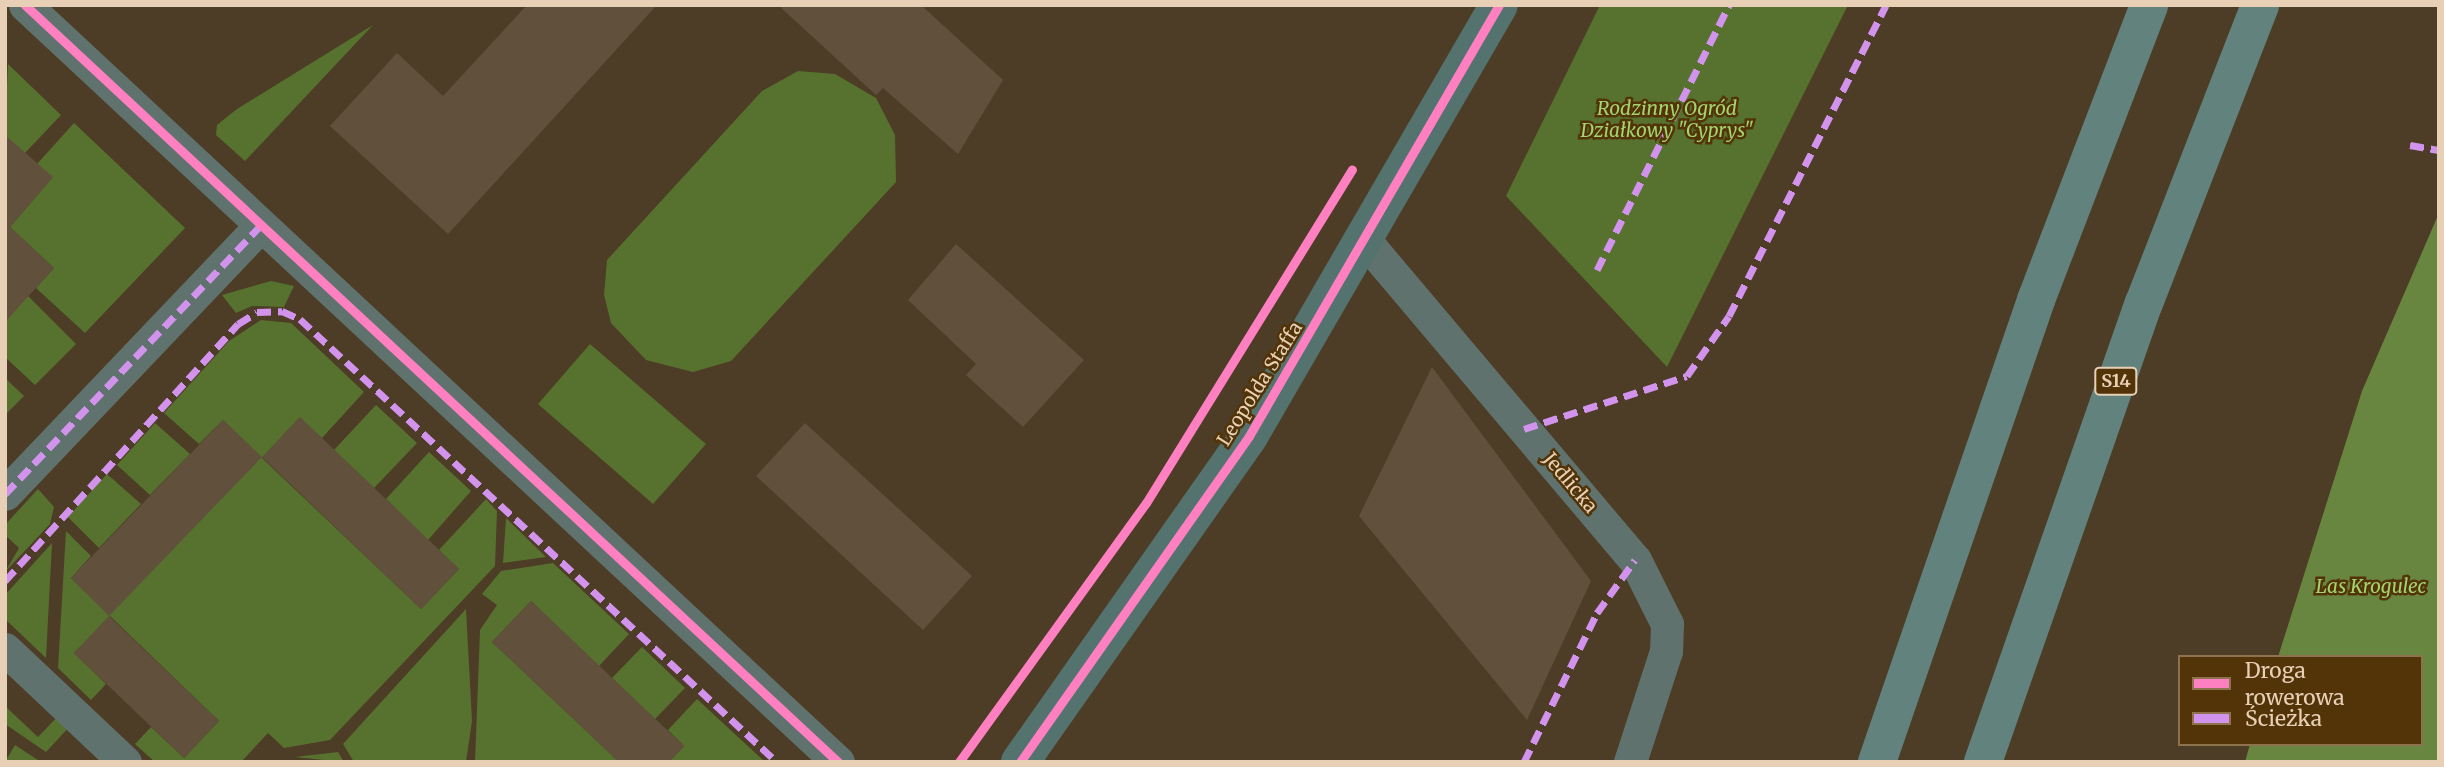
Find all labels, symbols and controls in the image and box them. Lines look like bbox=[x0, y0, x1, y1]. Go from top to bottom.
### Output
park label: Rodzinny Ogród Działkowy "Cyprys" bbox=[1581, 98, 1753, 142]
street label: Leopolda Staffa bbox=[1213, 318, 1307, 450]
road number: S14 bbox=[2093, 366, 2139, 396]
street label: Jedlicka bbox=[1538, 448, 1602, 518]
park label: Las Krogulec bbox=[2316, 576, 2426, 598]
legend bbox=[2178, 655, 2423, 746]
text: Droga rowerowa bbox=[2245, 657, 2344, 711]
text: Ścieżka bbox=[2245, 705, 2322, 732]

